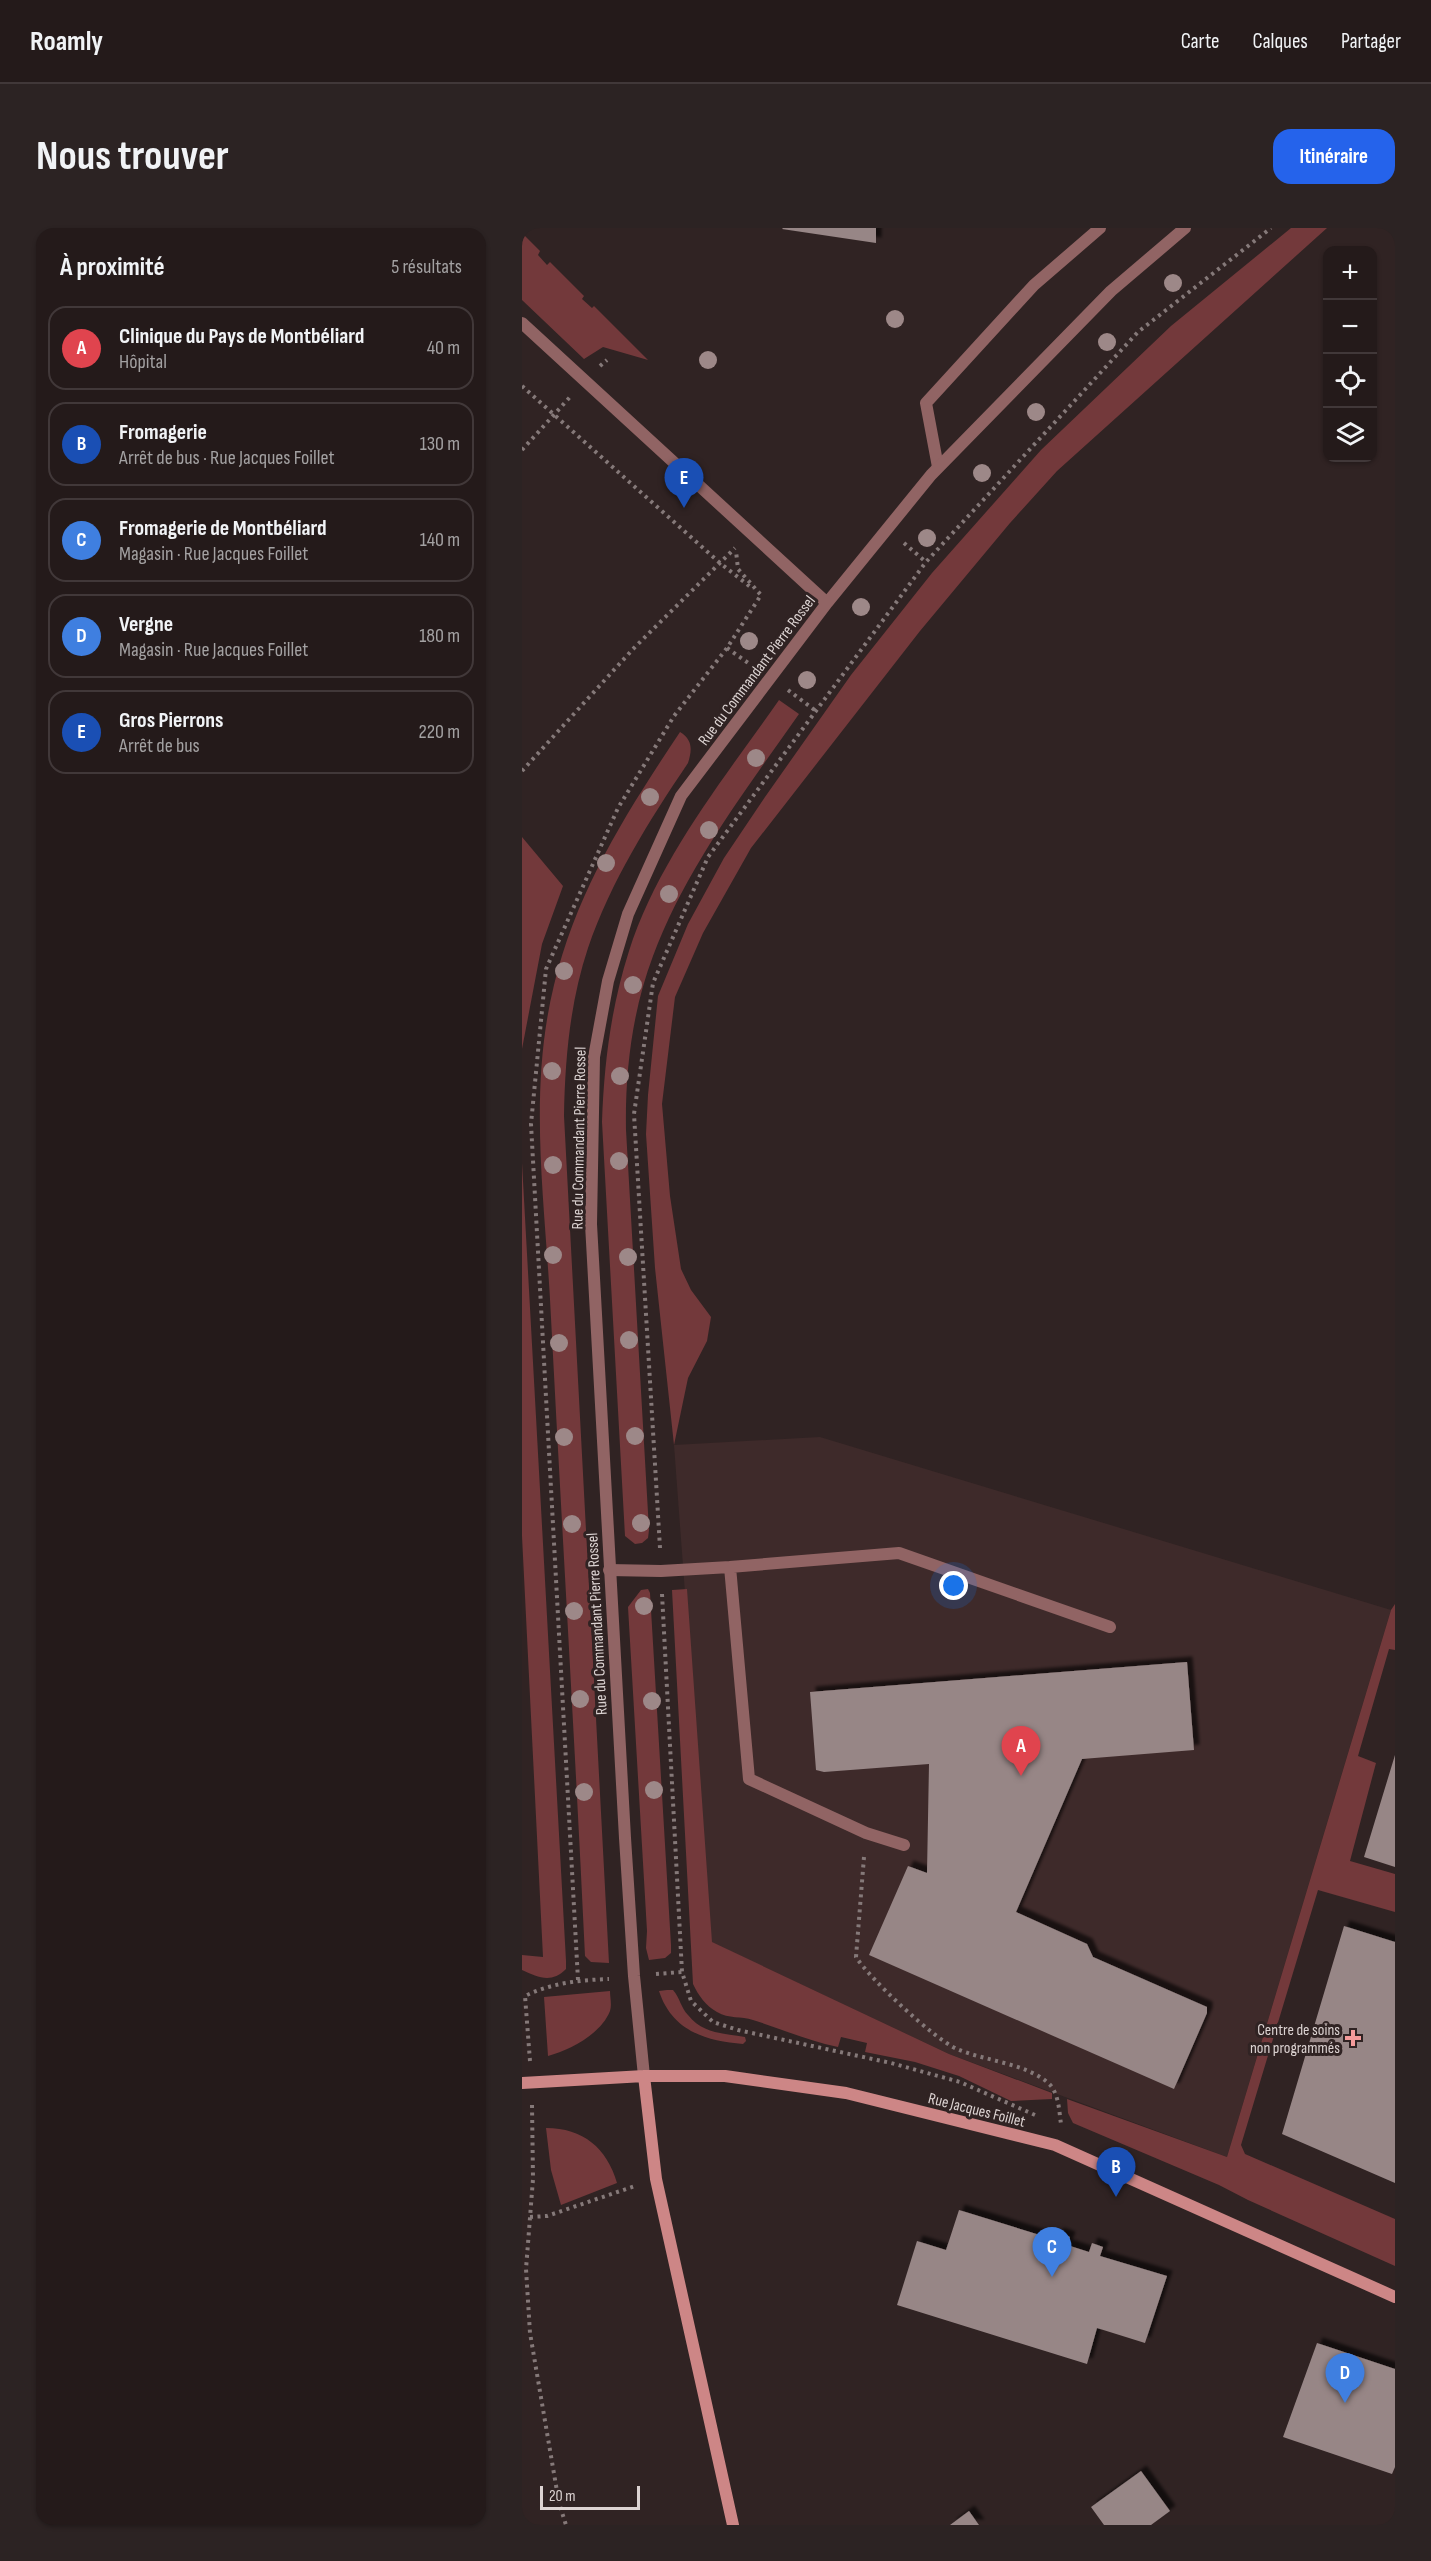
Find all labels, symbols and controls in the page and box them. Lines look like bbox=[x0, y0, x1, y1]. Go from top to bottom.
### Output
text: Roamly bbox=[30, 25, 103, 58]
text: Carte bbox=[1181, 29, 1220, 54]
text: Calques bbox=[1253, 29, 1308, 54]
text: Partager bbox=[1341, 29, 1401, 54]
button: Itinéraire bbox=[1273, 129, 1395, 184]
text: Nous trouver bbox=[36, 131, 229, 182]
map controls bbox=[1323, 246, 1377, 462]
button: + bbox=[1323, 246, 1377, 300]
text: À proximité bbox=[60, 252, 165, 283]
text: 5 résultats bbox=[391, 255, 462, 279]
button: − bbox=[1323, 300, 1377, 354]
text: Clinique du Pays de Montbéliard bbox=[119, 323, 364, 350]
text: A bbox=[77, 336, 86, 360]
text: 40 m bbox=[427, 336, 460, 360]
text: Hôpital bbox=[119, 350, 167, 374]
button: locate bbox=[1323, 354, 1377, 408]
button: layers bbox=[1323, 408, 1377, 462]
text: Fromagerie bbox=[119, 419, 207, 446]
text: B bbox=[77, 432, 86, 456]
text: 130 m bbox=[420, 432, 460, 456]
text: Arrêt de bus · Rue Jacques Foillet bbox=[119, 446, 335, 470]
pin: E bbox=[664, 458, 704, 508]
text: Fromagerie de Montbéliard bbox=[119, 515, 327, 542]
text: C bbox=[76, 528, 87, 552]
text: 140 m bbox=[420, 528, 460, 552]
text: Magasin · Rue Jacques Foillet bbox=[119, 542, 308, 566]
street label: Rue du Commandant Pierre Rossel bbox=[695, 592, 820, 750]
text: Vergne bbox=[119, 611, 173, 638]
text: D bbox=[76, 624, 87, 648]
text: 180 m bbox=[419, 624, 460, 648]
text: Magasin · Rue Jacques Foillet bbox=[119, 638, 308, 662]
text: Gros Pierrons bbox=[119, 707, 224, 734]
text: E bbox=[77, 720, 86, 744]
text: 220 m bbox=[419, 720, 460, 744]
text: Arrêt de bus bbox=[119, 734, 200, 758]
street label: Rue du Commandant Pierre Rossel bbox=[568, 1047, 591, 1229]
street label: Rue du Commandant Pierre Rossel bbox=[583, 1532, 612, 1716]
your location bbox=[939, 1571, 968, 1600]
pin: A bbox=[1002, 1726, 1040, 1776]
place label: Centre de soins non programmés bbox=[1250, 2021, 1340, 2058]
marker: Centre de soins non programmés bbox=[1344, 2029, 1362, 2047]
street label: Rue Jacques Foillet bbox=[926, 2089, 1027, 2132]
pin: B bbox=[1096, 2148, 1136, 2197]
pin: C bbox=[1032, 2228, 1072, 2277]
pin: D bbox=[1326, 2354, 1364, 2403]
scale bar bbox=[540, 2483, 640, 2510]
text: 20 m bbox=[549, 2487, 576, 2506]

